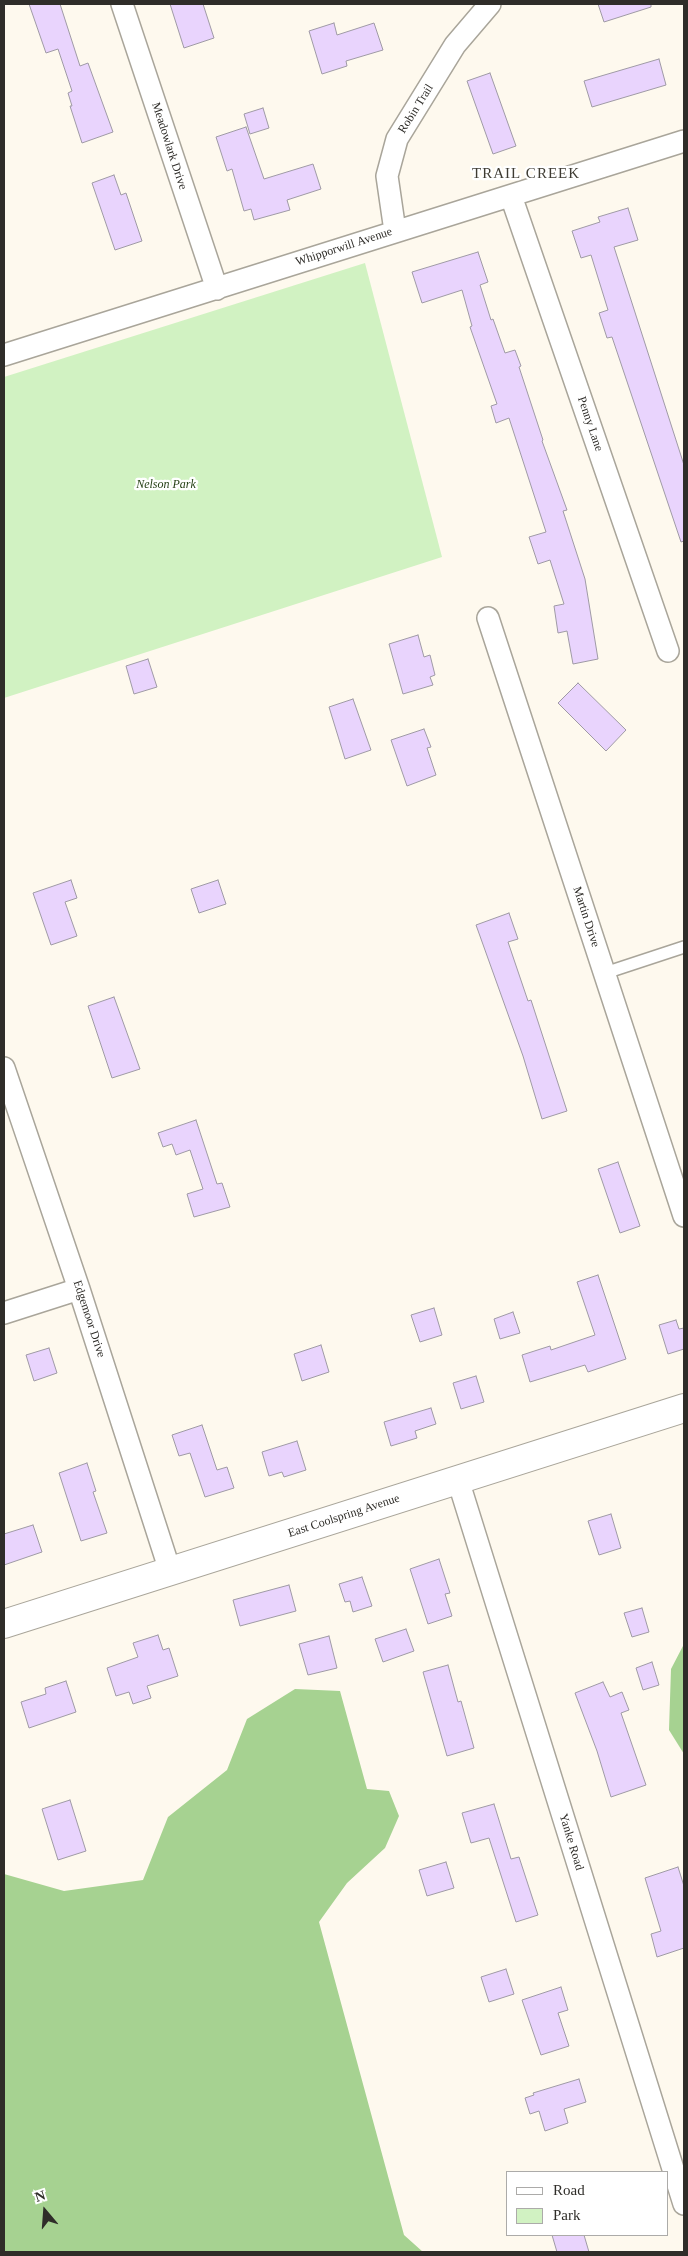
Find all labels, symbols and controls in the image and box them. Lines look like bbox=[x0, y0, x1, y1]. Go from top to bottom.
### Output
street label: Robin Trail bbox=[395, 82, 437, 136]
street label: Meadowlark Drive bbox=[148, 101, 190, 191]
district label: TRAIL CREEK bbox=[471, 165, 581, 183]
street label: Whipporwill Avenue bbox=[294, 225, 394, 269]
street label: Penny Lane bbox=[574, 395, 606, 453]
park label: Nelson Park bbox=[136, 478, 196, 492]
street label: Martin Drive bbox=[569, 885, 603, 949]
street label: Edgemoor Drive bbox=[70, 1279, 108, 1359]
street label: East Coolspring Avenue bbox=[286, 1491, 402, 1541]
street label: Yanke Road bbox=[556, 1812, 586, 1872]
legend bbox=[506, 2171, 668, 2236]
text: Road bbox=[553, 2182, 585, 2198]
north arrow bbox=[20, 2186, 70, 2236]
text: N bbox=[33, 2188, 47, 2205]
text: Park bbox=[553, 2207, 581, 2223]

